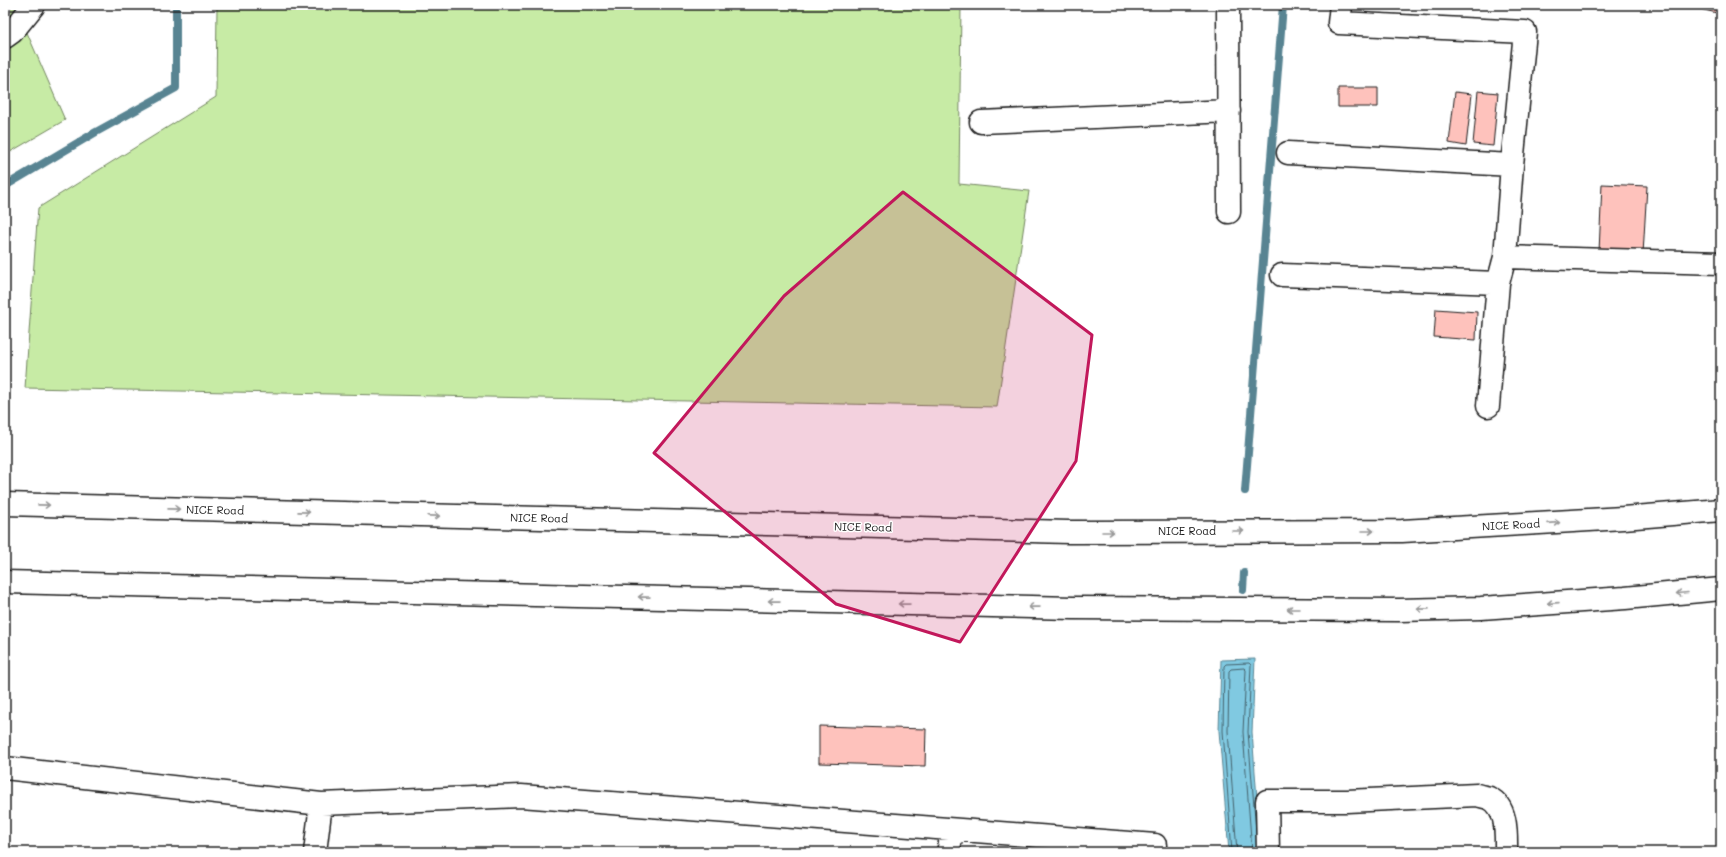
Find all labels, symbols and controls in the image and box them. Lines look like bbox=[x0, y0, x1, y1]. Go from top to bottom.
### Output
street label: NICE Road bbox=[186, 501, 244, 518]
one-way arrow bbox=[37, 502, 50, 509]
one-way arrow bbox=[167, 505, 180, 513]
one-way arrow bbox=[297, 508, 310, 516]
street label: NICE Road bbox=[510, 509, 568, 526]
one-way arrow bbox=[427, 512, 440, 519]
street label: NICE Road bbox=[1482, 515, 1540, 534]
street label: NICE Road bbox=[834, 518, 892, 535]
one-way arrow bbox=[1547, 519, 1560, 526]
street label: NICE Road bbox=[1158, 523, 1216, 538]
one-way arrow bbox=[1231, 527, 1244, 535]
one-way arrow bbox=[1361, 527, 1374, 535]
one-way arrow bbox=[1101, 528, 1114, 536]
one-way arrow bbox=[1676, 589, 1689, 596]
one-way arrow bbox=[638, 594, 651, 601]
one-way arrow bbox=[768, 597, 781, 604]
one-way arrow bbox=[1547, 599, 1560, 606]
one-way arrow bbox=[898, 600, 911, 608]
one-way arrow bbox=[1028, 603, 1041, 611]
one-way arrow bbox=[1287, 605, 1300, 613]
one-way arrow bbox=[1417, 605, 1430, 613]

